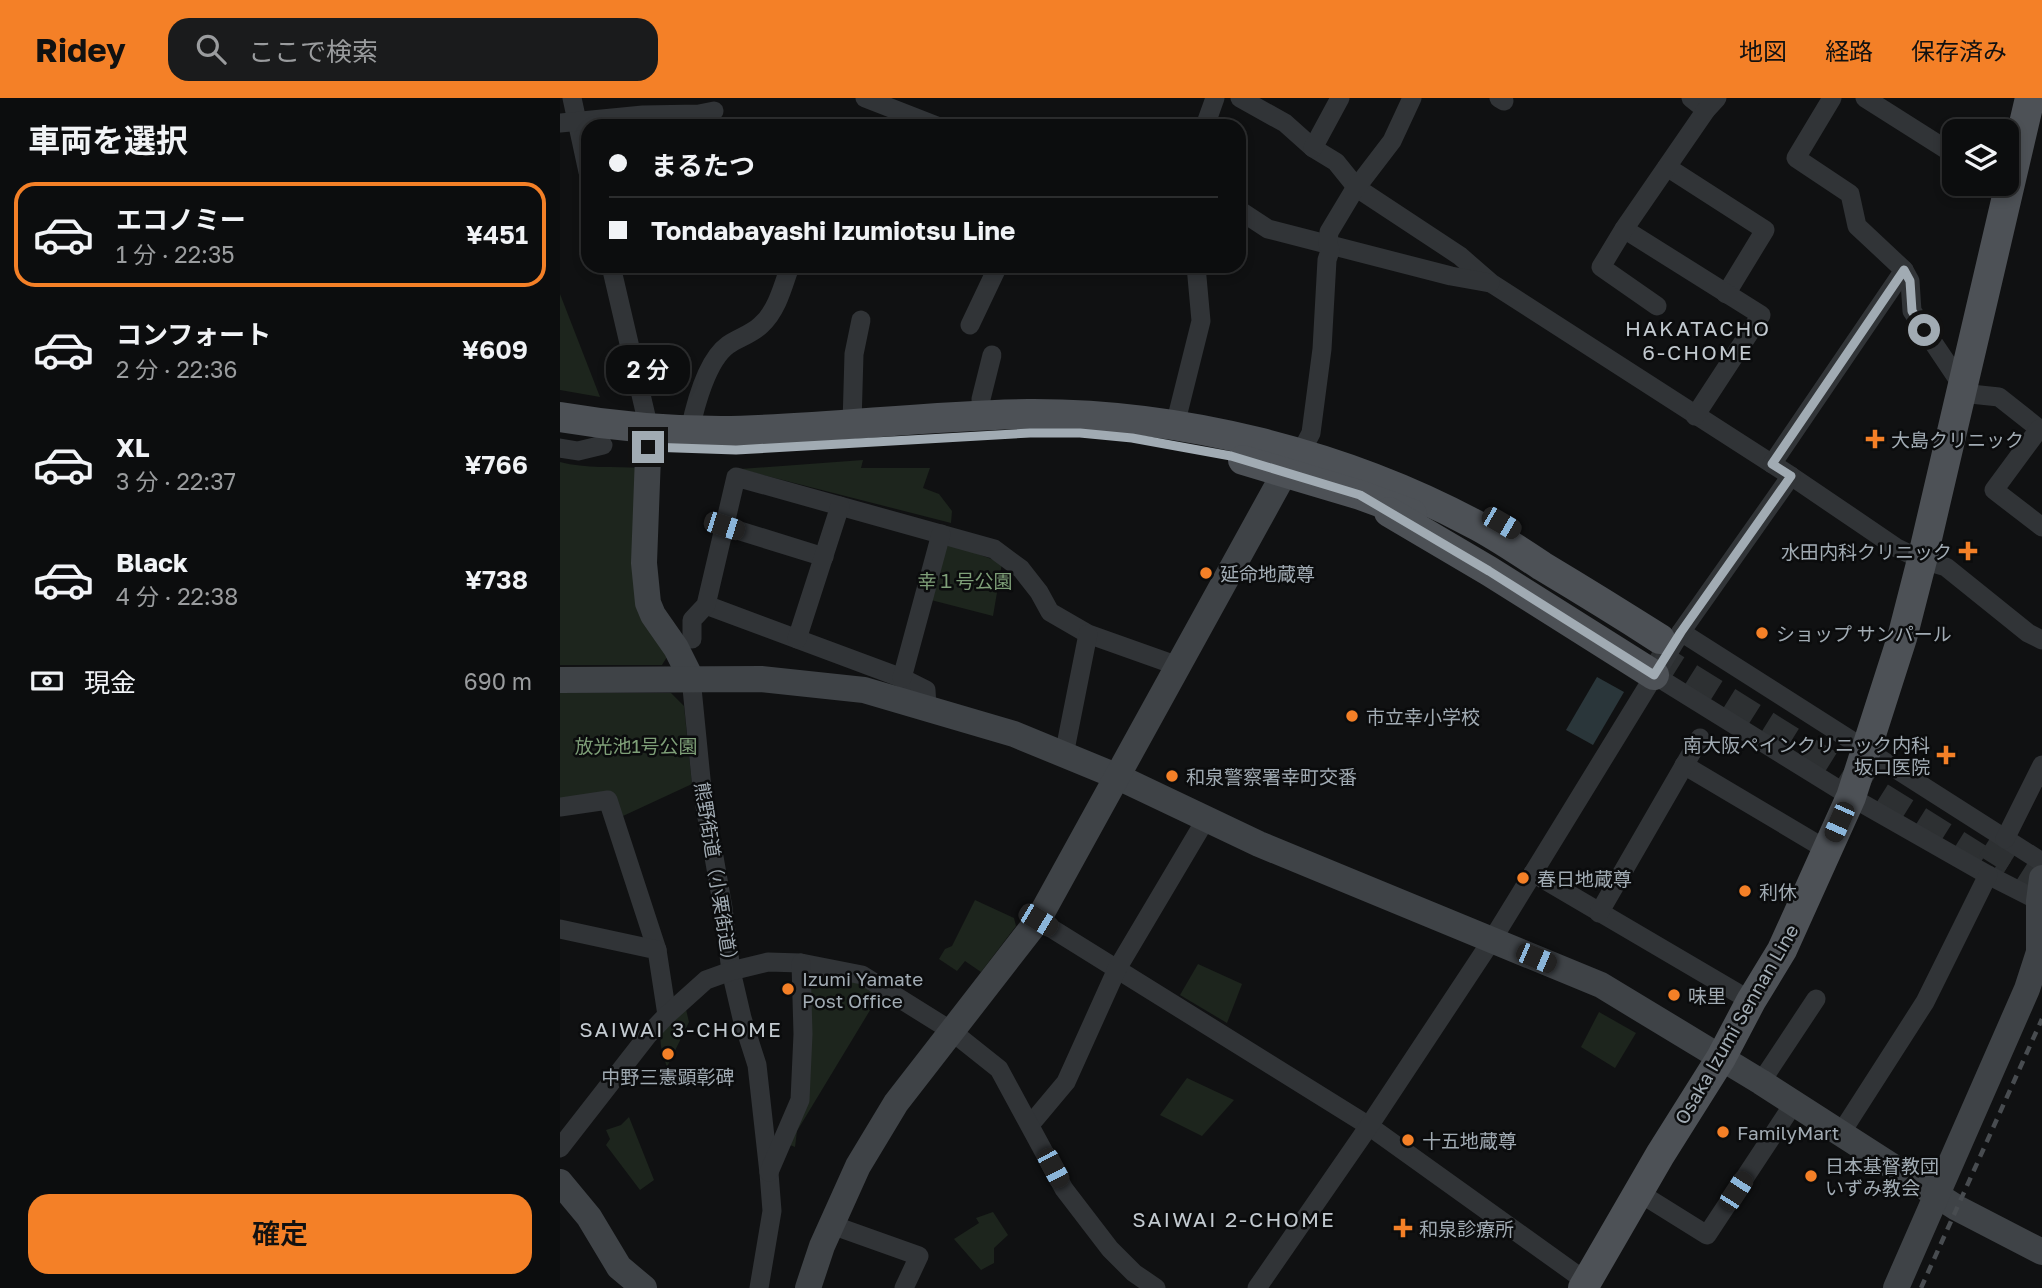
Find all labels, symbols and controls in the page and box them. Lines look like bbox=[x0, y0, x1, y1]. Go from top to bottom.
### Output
search box bbox=[168, 18, 658, 81]
text: Ridey bbox=[35, 30, 126, 69]
icon: search bbox=[192, 30, 230, 68]
text: ここで検索 bbox=[248, 36, 378, 67]
text: 地図 bbox=[1739, 36, 1787, 65]
text: 経路 bbox=[1825, 36, 1873, 65]
text: 保存済み bbox=[1911, 36, 2007, 65]
map controls bbox=[1942, 119, 2019, 196]
button: layers bbox=[1942, 119, 2019, 196]
text: 車両を選択 bbox=[28, 121, 188, 159]
text: まるたつ bbox=[651, 150, 755, 181]
icon: car bbox=[32, 203, 95, 266]
text: エコノミー bbox=[116, 204, 246, 235]
text: Tondabayashi Izumiotsu Line bbox=[651, 215, 1015, 246]
text: ¥451 bbox=[466, 219, 528, 250]
text: 1 分 · 22:35 bbox=[116, 240, 235, 268]
route start bbox=[1908, 314, 1940, 346]
district label: HAKATACHO 6-CHOME bbox=[1625, 315, 1771, 365]
icon: car bbox=[32, 318, 95, 381]
text: コンフォート bbox=[116, 319, 271, 350]
text: ¥609 bbox=[462, 334, 528, 365]
callout: 2 分 bbox=[606, 345, 690, 394]
text: 2 分 · 22:36 bbox=[116, 355, 237, 383]
text: 2 分 bbox=[627, 355, 669, 383]
place label: 大島クリニック bbox=[1891, 428, 2024, 451]
marker: 大島クリニック bbox=[1865, 429, 1885, 449]
route end bbox=[632, 431, 664, 463]
text: XL bbox=[116, 432, 150, 463]
icon: car bbox=[32, 433, 95, 496]
text: ¥766 bbox=[465, 449, 528, 480]
text: 3 分 · 22:37 bbox=[116, 467, 236, 495]
car bbox=[1478, 503, 1525, 543]
car bbox=[701, 510, 748, 542]
place label: 水田内科クリニック bbox=[1781, 540, 1952, 563]
marker: 水田内科クリニック bbox=[1958, 541, 1978, 561]
text: Black bbox=[116, 547, 188, 578]
icon: car bbox=[32, 548, 95, 611]
place label: 延命地蔵尊 bbox=[1220, 562, 1315, 585]
text: ¥738 bbox=[465, 564, 528, 595]
marker: 延命地蔵尊 bbox=[1198, 565, 1214, 581]
park label: 幸１号公園 bbox=[917, 569, 1013, 592]
text: 4 分 · 22:38 bbox=[116, 582, 238, 610]
place label: ショップ サンパール bbox=[1776, 622, 1952, 645]
marker: ショップ サンパール bbox=[1754, 625, 1770, 641]
icon: cash bbox=[28, 662, 66, 700]
text: 現金 bbox=[84, 667, 136, 698]
text: 690 m bbox=[464, 667, 532, 695]
place label: 市立幸小学校 bbox=[1366, 705, 1480, 728]
marker: 市立幸小学校 bbox=[1344, 708, 1360, 724]
place label: 南大阪ペインクリニック内科 坂口医院 bbox=[1683, 733, 1930, 778]
park label: 放光池1号公園 bbox=[574, 734, 698, 757]
marker: 南大阪ペインクリニック内科 坂口医院 bbox=[1936, 745, 1956, 765]
place label: 和泉警察署幸町交番 bbox=[1186, 765, 1357, 788]
marker: 和泉警察署幸町交番 bbox=[1164, 768, 1180, 784]
street label: 熊野街道（小栗街道） bbox=[691, 780, 743, 972]
car bbox=[1821, 799, 1858, 845]
place label: 春日地蔵尊 bbox=[1537, 867, 1632, 890]
marker: 春日地蔵尊 bbox=[1515, 870, 1531, 886]
place label: 利休 bbox=[1759, 880, 1797, 903]
marker: 利休 bbox=[1737, 883, 1753, 899]
car bbox=[1015, 900, 1062, 940]
street label: Osaka Izumi Sennan Line bbox=[1669, 920, 1803, 1128]
car bbox=[1513, 940, 1560, 976]
place label: Izumi Yamate Post Office bbox=[802, 967, 923, 1012]
marker: Izumi Yamate Post Office bbox=[780, 981, 796, 997]
place label: 味里 bbox=[1688, 984, 1726, 1007]
marker: 味里 bbox=[1666, 987, 1682, 1003]
district label: SAIWAI 3-CHOME bbox=[579, 1016, 783, 1042]
marker: 中野三憲顕彰碑 bbox=[660, 1046, 676, 1062]
place label: 中野三憲顕彰碑 bbox=[601, 1065, 735, 1088]
place label: FamilyMart bbox=[1737, 1121, 1839, 1144]
marker: FamilyMart bbox=[1715, 1124, 1731, 1140]
place label: 十五地蔵尊 bbox=[1422, 1129, 1517, 1152]
marker: 十五地蔵尊 bbox=[1400, 1132, 1416, 1148]
car bbox=[1034, 1145, 1073, 1191]
place label: 日本基督教団 いずみ教会 bbox=[1825, 1154, 1939, 1199]
car bbox=[1716, 1168, 1757, 1214]
marker: 日本基督教団 いずみ教会 bbox=[1803, 1168, 1819, 1184]
button: 確定 bbox=[28, 1194, 532, 1274]
district label: SAIWAI 2-CHOME bbox=[1132, 1206, 1336, 1232]
place label: 和泉診療所 bbox=[1419, 1217, 1514, 1240]
marker: 和泉診療所 bbox=[1393, 1218, 1413, 1238]

